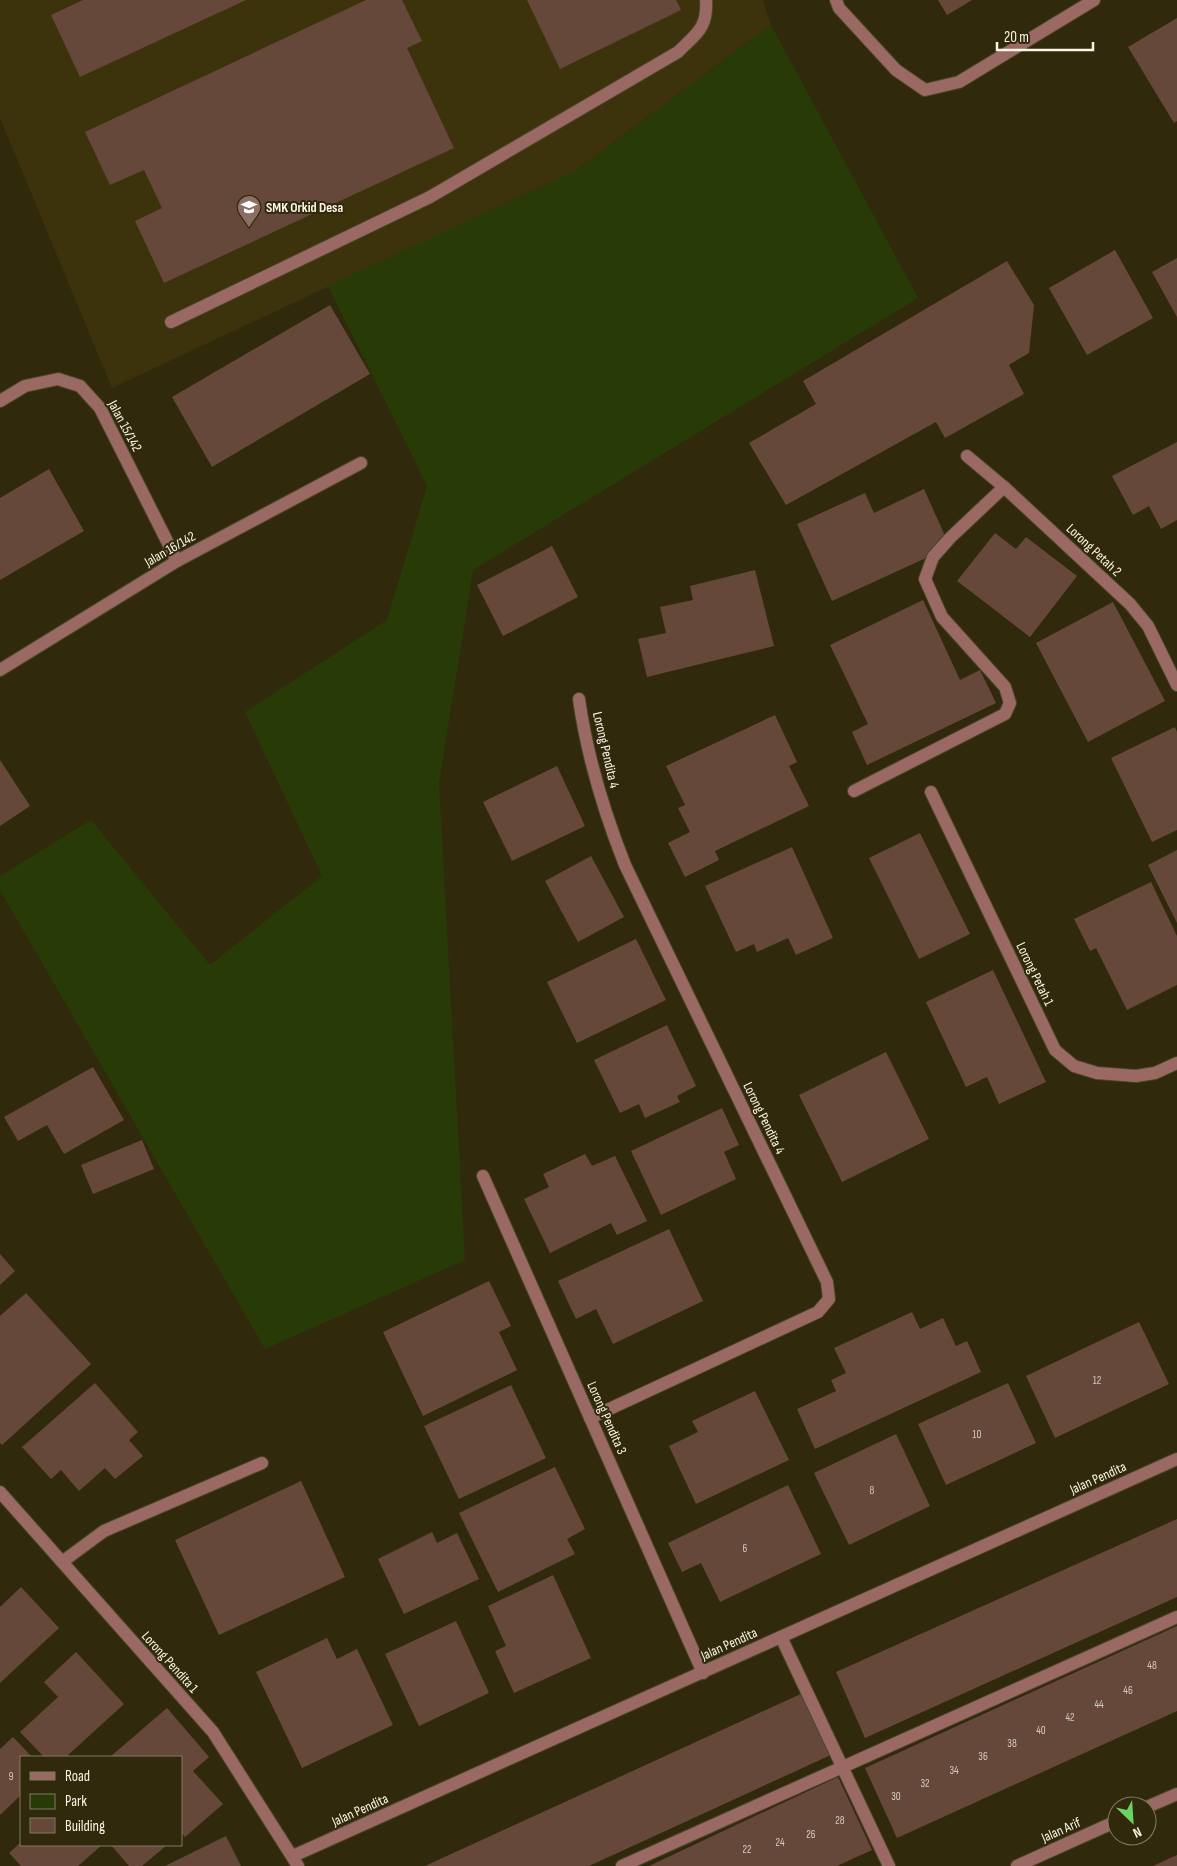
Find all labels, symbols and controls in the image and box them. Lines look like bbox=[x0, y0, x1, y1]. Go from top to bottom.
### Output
scale bar bbox=[997, 20, 1093, 52]
text: 20 m bbox=[1004, 28, 1029, 47]
school or university icon: SMK Orkid Desa bbox=[236, 194, 262, 228]
place label: SMK Orkid Desa bbox=[266, 199, 344, 216]
street label: Jalan 15/142 bbox=[104, 397, 146, 455]
street label: Lorong Petah 2 bbox=[1063, 520, 1125, 580]
street label: Jalan 16/142 bbox=[141, 527, 199, 571]
street label: Lorong Pendita 4 bbox=[589, 710, 623, 790]
street label: Lorong Petah 1 bbox=[1012, 940, 1058, 1009]
street label: Lorong Pendita 4 bbox=[739, 1079, 789, 1157]
house number: 12 bbox=[1093, 1374, 1102, 1387]
street label: Lorong Pendita 3 bbox=[583, 1379, 631, 1457]
house number: 10 bbox=[973, 1428, 981, 1441]
street label: Jalan Pendita bbox=[1066, 1458, 1129, 1498]
house number: 8 bbox=[870, 1484, 875, 1497]
house number: 6 bbox=[743, 1542, 748, 1555]
street label: Jalan Pendita bbox=[697, 1624, 760, 1664]
street label: Lorong Pendita 1 bbox=[138, 1628, 202, 1696]
house number: 48 bbox=[1147, 1659, 1157, 1672]
house number: 46 bbox=[1123, 1684, 1133, 1697]
house number: 44 bbox=[1094, 1698, 1104, 1711]
house number: 42 bbox=[1065, 1711, 1075, 1724]
house number: 40 bbox=[1036, 1724, 1046, 1737]
house number: 38 bbox=[1007, 1737, 1017, 1750]
house number: 36 bbox=[978, 1750, 988, 1763]
legend bbox=[20, 1756, 182, 1846]
house number: 34 bbox=[949, 1764, 959, 1777]
text: Road bbox=[65, 1767, 90, 1786]
house number: 9 bbox=[9, 1770, 14, 1783]
house number: 32 bbox=[920, 1777, 930, 1790]
street label: Jalan Pendita bbox=[328, 1790, 391, 1830]
house number: 30 bbox=[891, 1790, 901, 1803]
text: Park bbox=[65, 1792, 87, 1811]
north arrow bbox=[1107, 1796, 1157, 1846]
street label: Jalan Arif bbox=[1038, 1813, 1084, 1847]
house number: 28 bbox=[835, 1814, 845, 1827]
text: Building bbox=[65, 1817, 105, 1836]
text: N bbox=[1130, 1823, 1144, 1842]
house number: 26 bbox=[806, 1828, 816, 1841]
house number: 24 bbox=[775, 1836, 785, 1849]
house number: 22 bbox=[742, 1843, 752, 1856]

